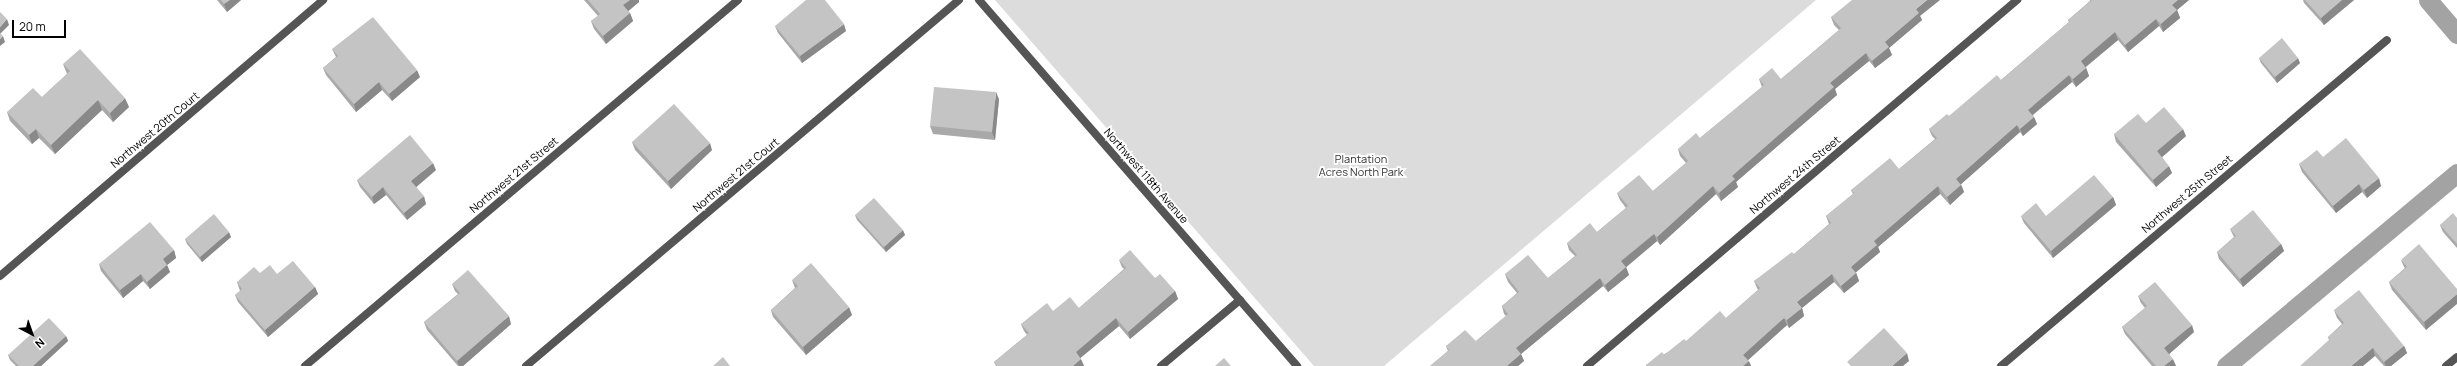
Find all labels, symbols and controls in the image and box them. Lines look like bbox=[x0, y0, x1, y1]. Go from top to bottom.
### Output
scale bar bbox=[14, 12, 68, 38]
text: 20 m bbox=[19, 18, 46, 35]
street label: Northwest 20th Court bbox=[108, 89, 202, 171]
street label: Northwest 118th Avenue bbox=[1101, 126, 1191, 226]
street label: Northwest 24th Street bbox=[1747, 133, 1843, 217]
street label: Northwest 21st Street bbox=[467, 134, 561, 216]
street label: Northwest 21st Court bbox=[690, 135, 782, 215]
street label: Northwest 25th Street bbox=[2139, 152, 2235, 236]
park label: Plantation Acres North Park bbox=[1319, 153, 1403, 179]
north arrow bbox=[12, 314, 52, 354]
text: N bbox=[32, 335, 48, 352]

